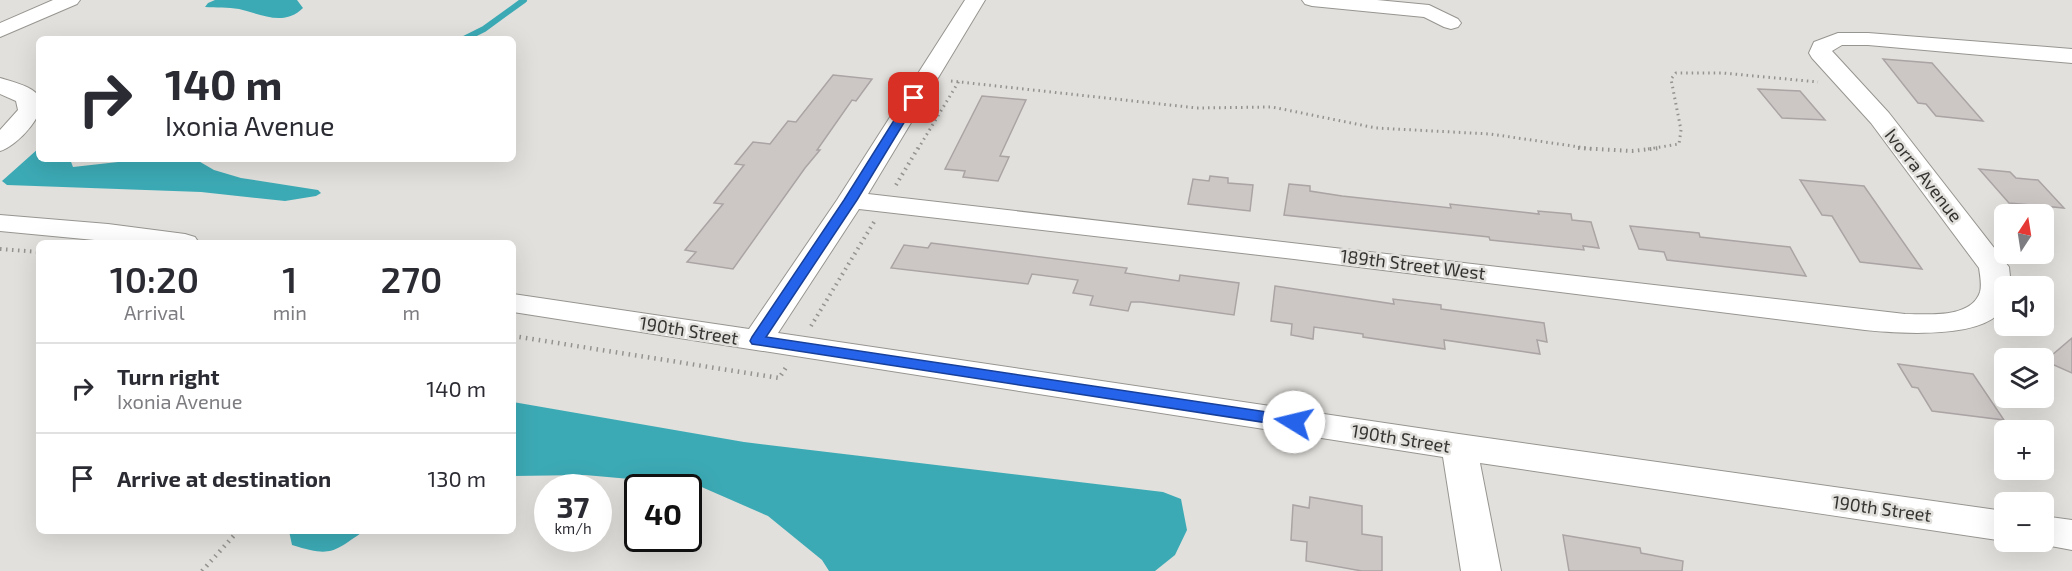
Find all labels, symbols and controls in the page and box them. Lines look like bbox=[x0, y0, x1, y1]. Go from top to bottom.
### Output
text: 140 m bbox=[165, 58, 282, 108]
icon: right bbox=[66, 60, 144, 138]
pin bbox=[888, 72, 939, 123]
icon: arrive bbox=[897, 81, 930, 114]
text: Ixonia Avenue bbox=[165, 109, 334, 141]
street label: Ivorra Avenue bbox=[1881, 124, 1967, 226]
north arrow bbox=[1994, 204, 2054, 264]
map controls bbox=[1994, 204, 2054, 552]
street label: 189th Street West bbox=[1339, 244, 1487, 284]
text: 10:20 bbox=[110, 257, 199, 300]
text: 1 bbox=[282, 257, 297, 300]
text: 270 bbox=[381, 257, 442, 300]
button: sound bbox=[1994, 276, 2054, 336]
text: Arrival bbox=[124, 300, 185, 324]
text: min bbox=[273, 300, 307, 324]
text: m bbox=[403, 300, 420, 324]
street label: 190th Street bbox=[638, 311, 740, 349]
button: layers bbox=[1994, 348, 2054, 408]
text: Turn right bbox=[117, 363, 219, 389]
icon: right bbox=[66, 372, 99, 405]
text: 140 m bbox=[426, 375, 486, 401]
text: Ixonia Avenue bbox=[117, 389, 243, 413]
position arrow bbox=[1262, 390, 1326, 454]
street label: 190th Street bbox=[1350, 419, 1452, 457]
button: + bbox=[1994, 420, 2054, 480]
icon: arrive bbox=[66, 462, 99, 495]
text: Arrive at destination bbox=[117, 465, 331, 491]
text: 130 m bbox=[428, 465, 486, 491]
speed limit sign: 40 bbox=[624, 474, 702, 552]
text: 37 bbox=[557, 488, 589, 524]
street label: 190th Street bbox=[1831, 490, 1933, 526]
button: − bbox=[1994, 492, 2054, 552]
text: km/h bbox=[554, 519, 592, 537]

